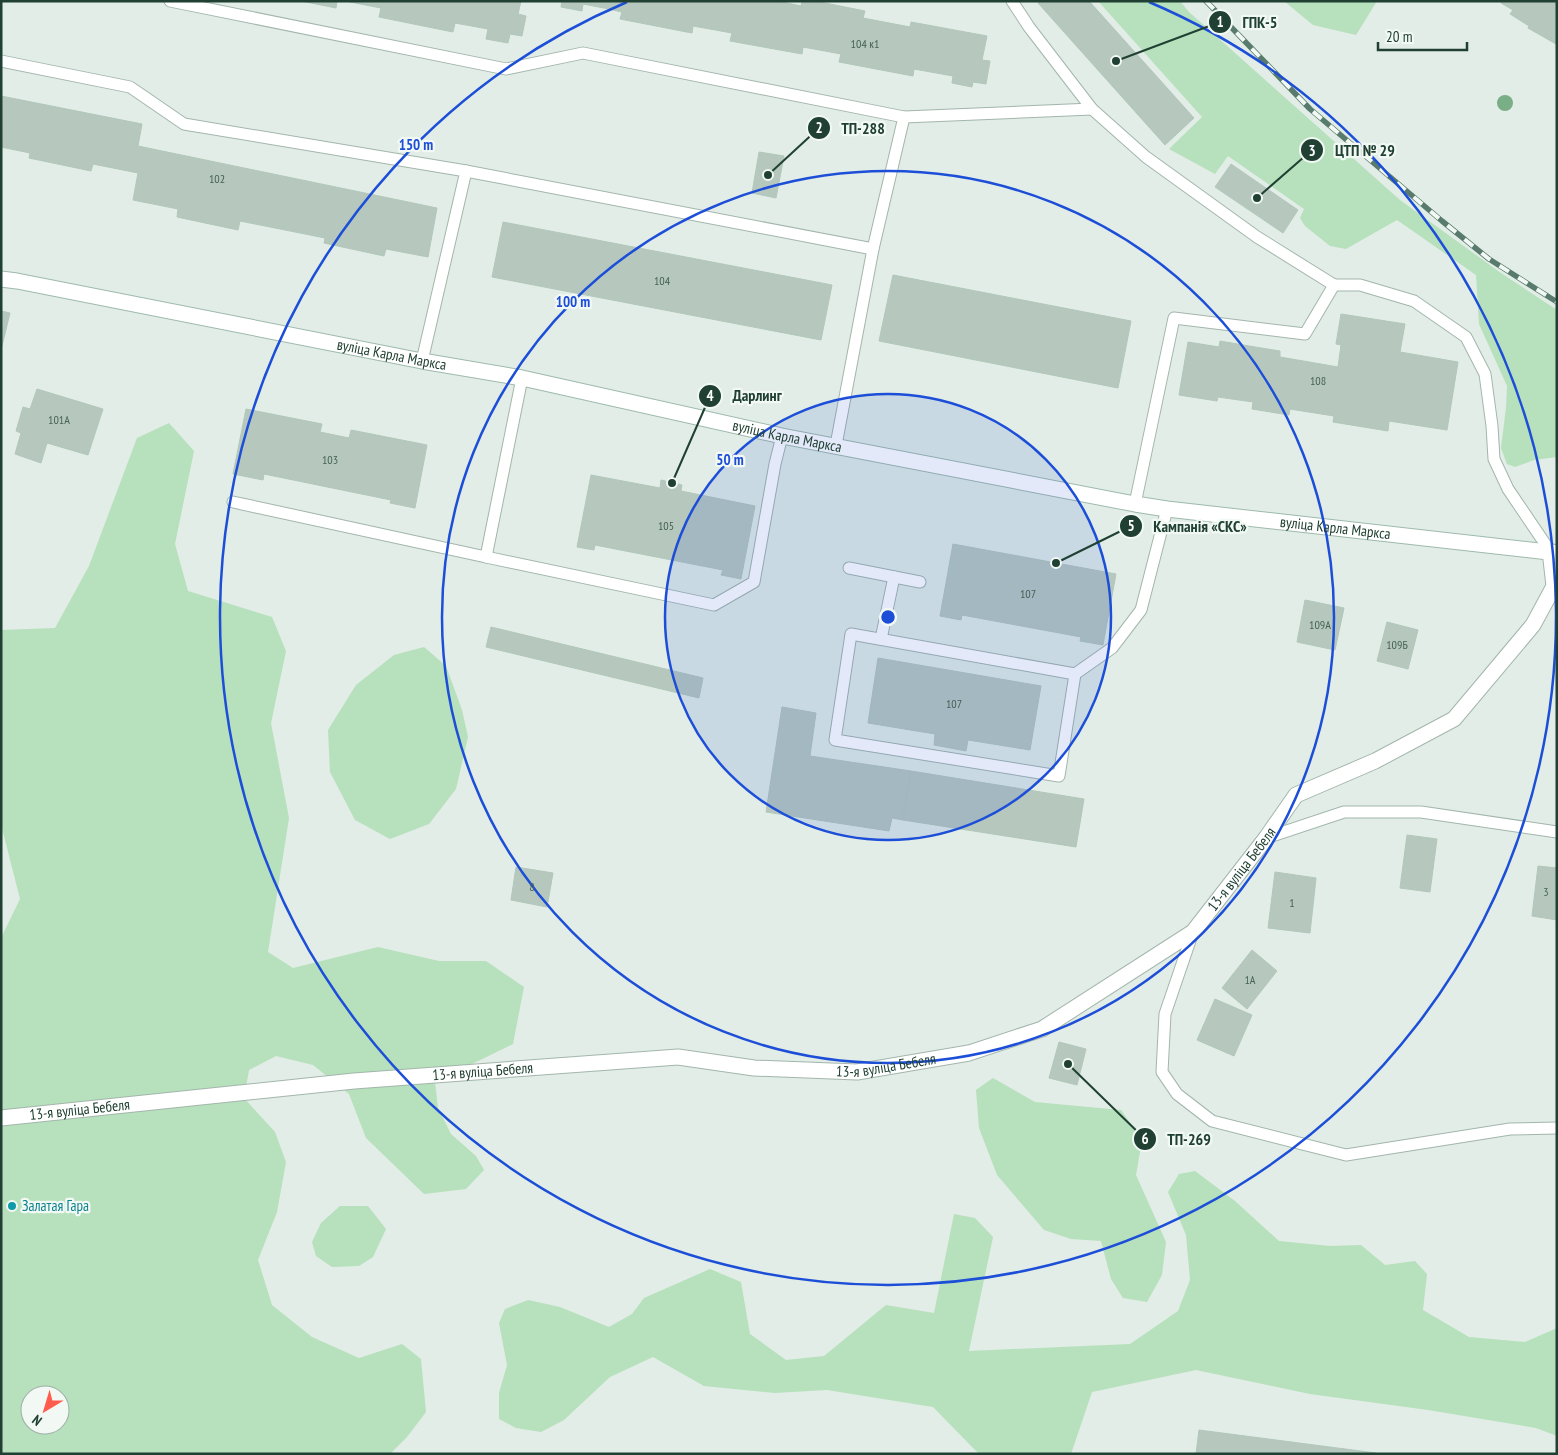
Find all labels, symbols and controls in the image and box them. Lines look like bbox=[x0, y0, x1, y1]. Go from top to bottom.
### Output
callout: ГПК-5 bbox=[1207, 7, 1287, 38]
text: 1 bbox=[1216, 12, 1224, 31]
text: ГПК-5 bbox=[1243, 12, 1277, 32]
scale bar bbox=[1378, 20, 1467, 52]
text: 20 m bbox=[1386, 27, 1412, 46]
house number: 104 к1 bbox=[851, 36, 879, 51]
callout: ТП-288 bbox=[806, 112, 895, 143]
text: 2 bbox=[815, 118, 823, 137]
text: ТП-288 bbox=[841, 118, 885, 138]
text: 150 m bbox=[399, 135, 433, 154]
callout: ЦТП № 29 bbox=[1300, 135, 1405, 166]
text: ЦТП № 29 bbox=[1335, 140, 1395, 160]
text: 3 bbox=[1308, 141, 1316, 160]
house number: 102 bbox=[209, 171, 225, 186]
house number: 104 bbox=[654, 273, 671, 288]
text: 100 m bbox=[556, 292, 590, 311]
street label: вуліца Карла Маркса bbox=[335, 334, 448, 374]
house number: 108 bbox=[1310, 373, 1326, 388]
callout: Дарлинг bbox=[698, 380, 792, 411]
text: Дарлинг bbox=[732, 385, 783, 405]
text: 4 bbox=[706, 386, 714, 405]
house number: 101А bbox=[48, 412, 70, 427]
street label: вуліца Карла Маркса bbox=[731, 415, 844, 456]
text: 50 m bbox=[716, 450, 744, 469]
house number: 103 bbox=[322, 452, 338, 467]
callout: Кампанія «СКС» bbox=[1118, 511, 1257, 542]
street label: вуліца Карла Маркса bbox=[1279, 512, 1392, 543]
text: 5 bbox=[1127, 516, 1135, 535]
text: Кампанія «СКС» bbox=[1153, 516, 1247, 536]
house number: 105 bbox=[658, 518, 674, 533]
house number: 107 bbox=[1020, 586, 1036, 601]
centre of rings bbox=[879, 608, 897, 626]
house number: 109А bbox=[1309, 617, 1331, 632]
house number: 109Б bbox=[1386, 637, 1408, 652]
house number: 107 bbox=[946, 696, 962, 711]
street label: 13-я вуліца Бебеля bbox=[1203, 823, 1280, 915]
house number: 8 bbox=[529, 879, 535, 894]
house number: 3 bbox=[1543, 884, 1549, 899]
house number: 1 bbox=[1289, 895, 1295, 910]
house number: 1А bbox=[1244, 972, 1256, 987]
street label: 13-я вуліца Бебеля bbox=[836, 1049, 937, 1081]
street label: 13-я вуліца Бебеля bbox=[432, 1058, 534, 1084]
street label: 13-я вуліца Бебеля bbox=[28, 1095, 131, 1124]
callout: ТП-269 bbox=[1132, 1124, 1221, 1155]
text: 6 bbox=[1141, 1129, 1149, 1148]
text: ТП-269 bbox=[1167, 1129, 1211, 1149]
place label: Залатая Гара bbox=[22, 1196, 89, 1215]
marker: Залатая Гара bbox=[6, 1200, 18, 1212]
north arrow bbox=[20, 1385, 70, 1435]
text: N bbox=[28, 1411, 46, 1430]

